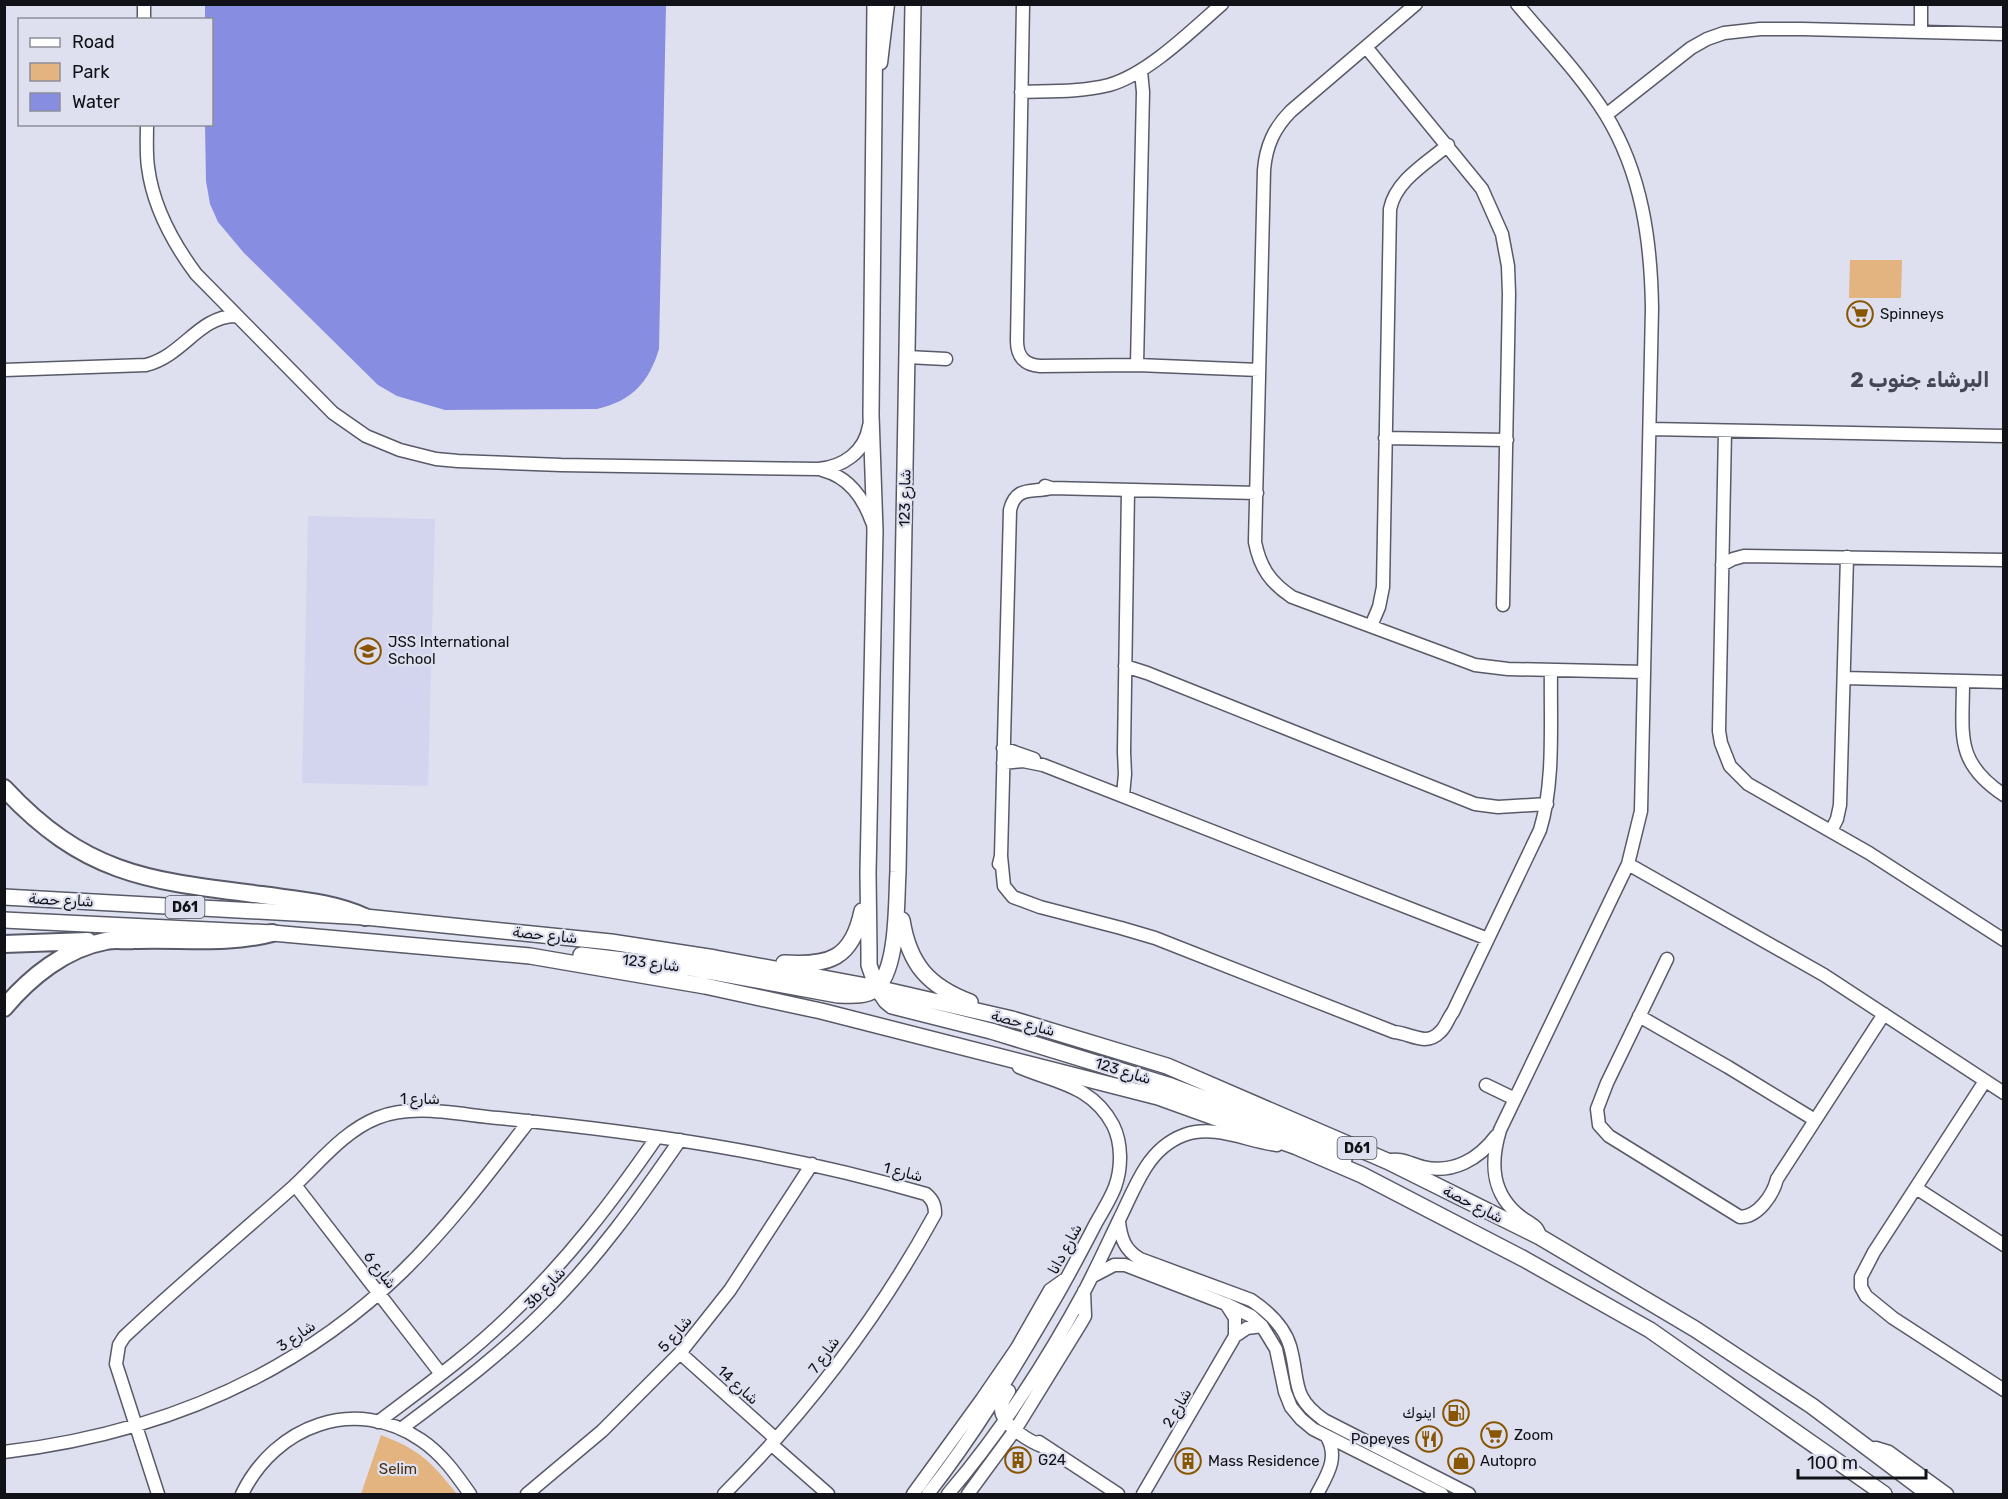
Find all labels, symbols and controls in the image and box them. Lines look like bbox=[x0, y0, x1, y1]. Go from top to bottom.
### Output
legend bbox=[18, 18, 213, 126]
text: Road bbox=[72, 31, 115, 53]
text: Park bbox=[72, 61, 110, 83]
text: Water bbox=[72, 91, 120, 113]
supermarket icon: Spinneys bbox=[1845, 299, 1875, 329]
place label: Spinneys bbox=[1880, 305, 1944, 323]
district label: البرشاء جنوب 2 bbox=[1850, 367, 1990, 393]
street label: شارع 123 bbox=[895, 469, 917, 527]
place label: JSS International School bbox=[388, 633, 509, 668]
school or university icon: JSS International School bbox=[353, 636, 383, 666]
street label: شارع حصة bbox=[28, 889, 94, 913]
road number: D61 bbox=[166, 896, 204, 918]
street label: شارع حصة bbox=[511, 923, 578, 949]
street label: شارع 123 bbox=[621, 951, 681, 977]
street label: شارع حصة bbox=[989, 1006, 1057, 1042]
street label: شارع 123 bbox=[1092, 1054, 1153, 1090]
street label: شارع 1 bbox=[400, 1090, 440, 1110]
road number: D61 bbox=[1338, 1137, 1376, 1159]
street label: شارع 1 bbox=[881, 1158, 925, 1188]
street label: شارع حصة bbox=[1439, 1181, 1506, 1229]
street label: شارع دانا bbox=[1044, 1221, 1088, 1278]
street label: شارع 6 bbox=[358, 1248, 400, 1294]
street label: 3b شارع bbox=[521, 1263, 571, 1314]
street label: شارع 5 bbox=[654, 1312, 697, 1357]
street label: شارع 3 bbox=[273, 1317, 320, 1357]
street label: شارع 7 bbox=[805, 1333, 845, 1378]
street label: شارع 14 bbox=[712, 1362, 762, 1410]
street label: شارع 2 bbox=[1159, 1385, 1197, 1432]
fuel station icon: اينوك bbox=[1441, 1398, 1471, 1428]
place label: اينوك bbox=[1402, 1404, 1436, 1422]
supermarket icon: Zoom bbox=[1479, 1420, 1509, 1450]
restaurant icon: Popeyes bbox=[1414, 1424, 1444, 1454]
place label: Zoom bbox=[1514, 1426, 1553, 1444]
place label: Popeyes bbox=[1351, 1430, 1410, 1448]
scale bar bbox=[1798, 1442, 1926, 1480]
building icon: G24 bbox=[1003, 1445, 1033, 1475]
building icon: Mass Residence bbox=[1173, 1446, 1203, 1476]
shop icon: Autopro bbox=[1446, 1446, 1476, 1476]
place label: G24 bbox=[1038, 1451, 1066, 1469]
place label: Mass Residence bbox=[1208, 1452, 1320, 1470]
place label: Autopro bbox=[1480, 1452, 1537, 1470]
text: 100 m bbox=[1807, 1452, 1858, 1474]
park label: Selim bbox=[379, 1460, 417, 1478]

